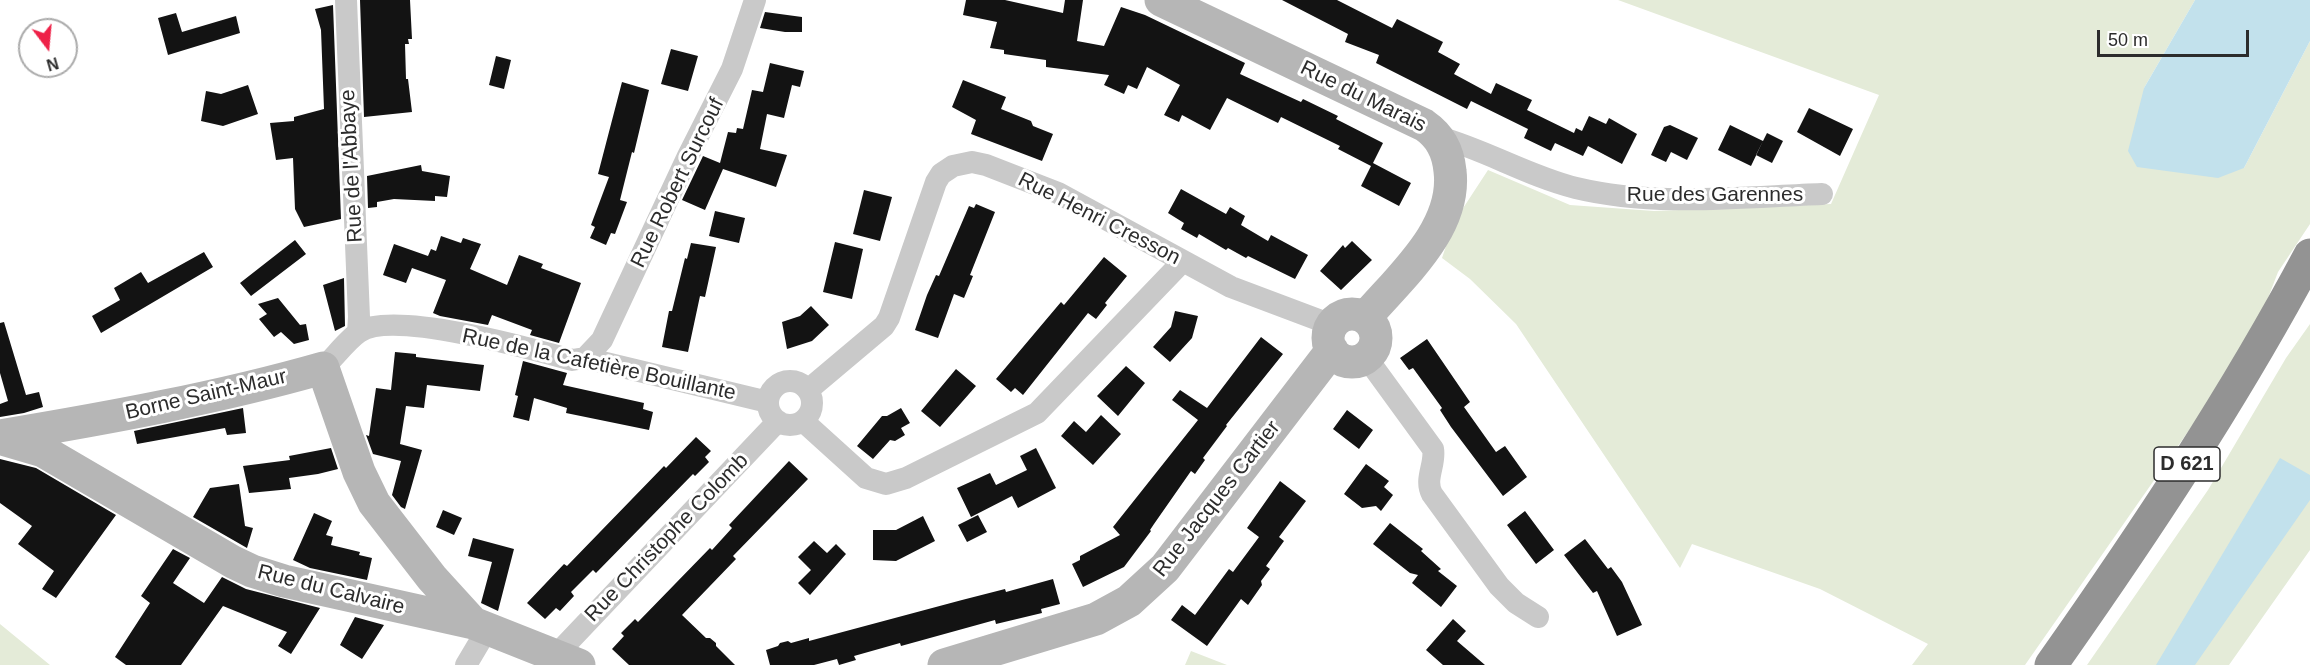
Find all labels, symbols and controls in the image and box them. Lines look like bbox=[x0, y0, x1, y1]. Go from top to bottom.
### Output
north arrow bbox=[18, 18, 78, 78]
scale bar bbox=[2100, 18, 2252, 56]
text: 50 m bbox=[2108, 30, 2148, 50]
text: N bbox=[45, 54, 60, 74]
street label: Rue du Marais bbox=[1296, 56, 1430, 138]
street label: Rue de l'Abbaye bbox=[335, 89, 369, 243]
street label: Rue Robert Surcouf bbox=[626, 94, 730, 272]
street label: Rue Henri Cresson bbox=[1014, 167, 1184, 271]
street label: Rue des Garennes bbox=[1627, 182, 1803, 208]
street label: Rue de la Cafetière Bouillante bbox=[460, 324, 738, 406]
street label: Borne Saint-Maur bbox=[123, 364, 289, 426]
street label: Rue Jacques Cartier bbox=[1148, 416, 1286, 582]
road number: D 621 bbox=[2154, 447, 2220, 481]
street label: Rue Christophe Colomb bbox=[580, 449, 754, 627]
street label: Rue du Calvaire bbox=[255, 560, 407, 620]

